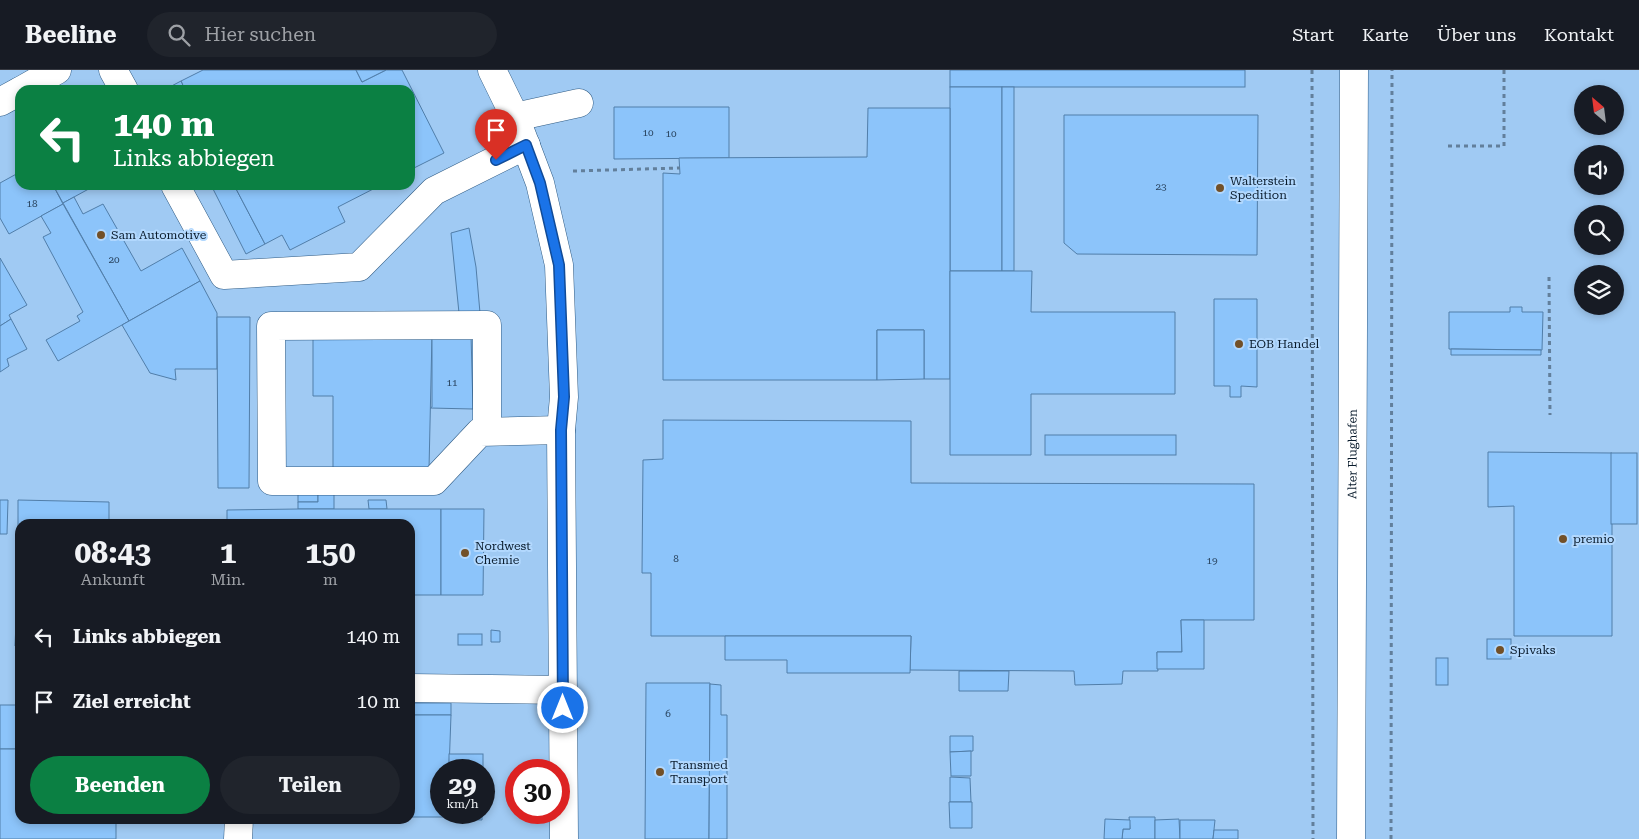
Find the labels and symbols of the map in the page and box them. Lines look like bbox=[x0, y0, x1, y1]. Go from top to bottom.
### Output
north arrow bbox=[1574, 85, 1624, 135]
pin bbox=[475, 109, 517, 160]
house number: 10 bbox=[642, 127, 654, 138]
house number: 10 bbox=[665, 128, 677, 139]
place label: Walterstein Spedition bbox=[1230, 174, 1296, 202]
house number: 23 bbox=[1155, 181, 1167, 192]
marker: Walterstein Spedition bbox=[1214, 182, 1226, 194]
house number: 18 bbox=[26, 198, 38, 209]
place label: Sam Automotive bbox=[111, 228, 207, 242]
marker: Sam Automotive bbox=[95, 229, 107, 241]
house number: 20 bbox=[108, 254, 120, 265]
place label: EOB Handel bbox=[1249, 337, 1319, 351]
marker: EOB Handel bbox=[1233, 338, 1245, 350]
house number: 11 bbox=[446, 377, 458, 388]
street label: Alter Flughafen bbox=[1345, 409, 1360, 499]
place label: premio bbox=[1573, 532, 1614, 546]
marker: premio bbox=[1557, 533, 1569, 545]
place label: Nordwest Chemie bbox=[475, 539, 531, 567]
marker: Nordwest Chemie bbox=[459, 547, 471, 559]
house number: 8 bbox=[673, 553, 679, 564]
house number: 19 bbox=[1206, 555, 1218, 566]
place label: Spivaks bbox=[1510, 643, 1556, 657]
marker: Spivaks bbox=[1494, 644, 1506, 656]
position arrow bbox=[536, 681, 588, 733]
house number: 6 bbox=[665, 708, 671, 719]
place label: Transmed Transport bbox=[670, 758, 728, 786]
speed limit sign: 30 bbox=[505, 759, 570, 824]
marker: Transmed Transport bbox=[654, 766, 666, 778]

